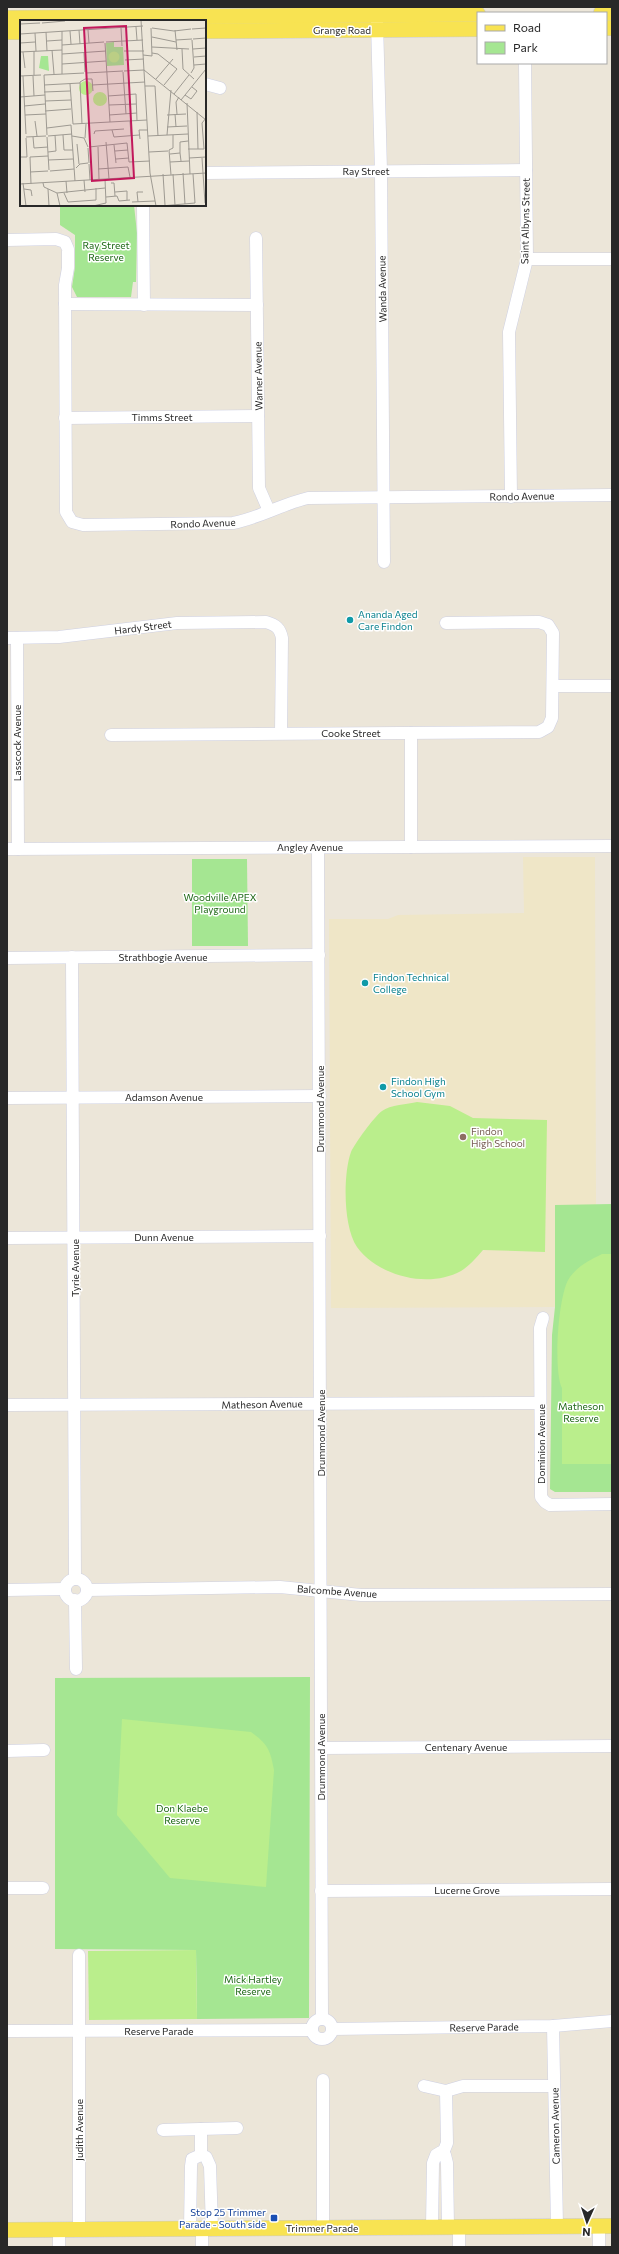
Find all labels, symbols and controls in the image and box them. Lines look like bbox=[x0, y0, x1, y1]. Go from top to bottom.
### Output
legend bbox=[477, 12, 607, 64]
inset map bbox=[20, 20, 206, 206]
text: Road bbox=[513, 20, 541, 34]
street label: Grange Road bbox=[313, 24, 371, 36]
text: Park bbox=[513, 40, 539, 54]
street label: Ray Street bbox=[342, 165, 390, 177]
street label: Saint Albyns Street bbox=[518, 178, 532, 264]
park label: Ray Street Reserve bbox=[82, 239, 130, 263]
street label: Wanda Avenue bbox=[375, 255, 389, 323]
street label: Warner Avenue bbox=[251, 341, 265, 411]
street label: Timms Street bbox=[131, 411, 193, 423]
street label: Rondo Avenue bbox=[489, 489, 555, 503]
street label: Rondo Avenue bbox=[170, 516, 236, 530]
place label: Ananda Aged Care Findon bbox=[358, 608, 418, 632]
marker: Ananda Aged Care Findon bbox=[345, 615, 355, 625]
street label: Hardy Street bbox=[114, 618, 172, 636]
street label: Lasscock Avenue bbox=[11, 705, 23, 781]
street label: Cooke Street bbox=[321, 727, 381, 739]
street label: Angley Avenue bbox=[277, 841, 343, 853]
park label: Woodville APEX Playground bbox=[183, 891, 257, 915]
street label: Strathbogie Avenue bbox=[118, 951, 208, 963]
place label: Findon Technical College bbox=[373, 971, 449, 995]
marker: Findon Technical College bbox=[360, 978, 370, 988]
street label: Drummond Avenue bbox=[314, 1065, 326, 1153]
place label: Findon High School Gym bbox=[391, 1075, 446, 1099]
marker: Findon High School Gym bbox=[378, 1082, 388, 1092]
street label: Adamson Avenue bbox=[125, 1091, 203, 1103]
place label: Findon High School bbox=[471, 1125, 525, 1149]
marker: Findon High School bbox=[458, 1132, 468, 1142]
street label: Dunn Avenue bbox=[134, 1231, 194, 1243]
street label: Tyrie Avenue bbox=[69, 1239, 81, 1297]
street label: Drummond Avenue bbox=[315, 1389, 327, 1477]
street label: Matheson Avenue bbox=[221, 1397, 303, 1411]
park label: Matheson Reserve bbox=[558, 1400, 604, 1424]
street label: Dominion Avenue bbox=[535, 1404, 547, 1484]
street label: Balcombe Avenue bbox=[297, 1582, 377, 1600]
street label: Drummond Avenue bbox=[315, 1713, 327, 1801]
street label: Centenary Avenue bbox=[425, 1741, 507, 1753]
park label: Don Klaebe Reserve bbox=[156, 1802, 208, 1826]
street label: Lucerne Grove bbox=[434, 1884, 500, 1896]
park label: Mick Hartley Reserve bbox=[224, 1973, 282, 1997]
street label: Reserve Parade bbox=[449, 2020, 519, 2034]
street label: Reserve Parade bbox=[124, 2025, 194, 2037]
street label: Cameron Avenue bbox=[548, 2087, 562, 2165]
street label: Judith Avenue bbox=[73, 2099, 85, 2161]
north arrow bbox=[567, 2202, 607, 2242]
place label: Stop 25 Trimmer Parade - South side bbox=[179, 2206, 266, 2230]
marker: Stop 25 Trimmer Parade - South side bbox=[269, 2213, 279, 2223]
street label: Trimmer Parade bbox=[286, 2222, 358, 2234]
text: N bbox=[582, 2226, 591, 2239]

